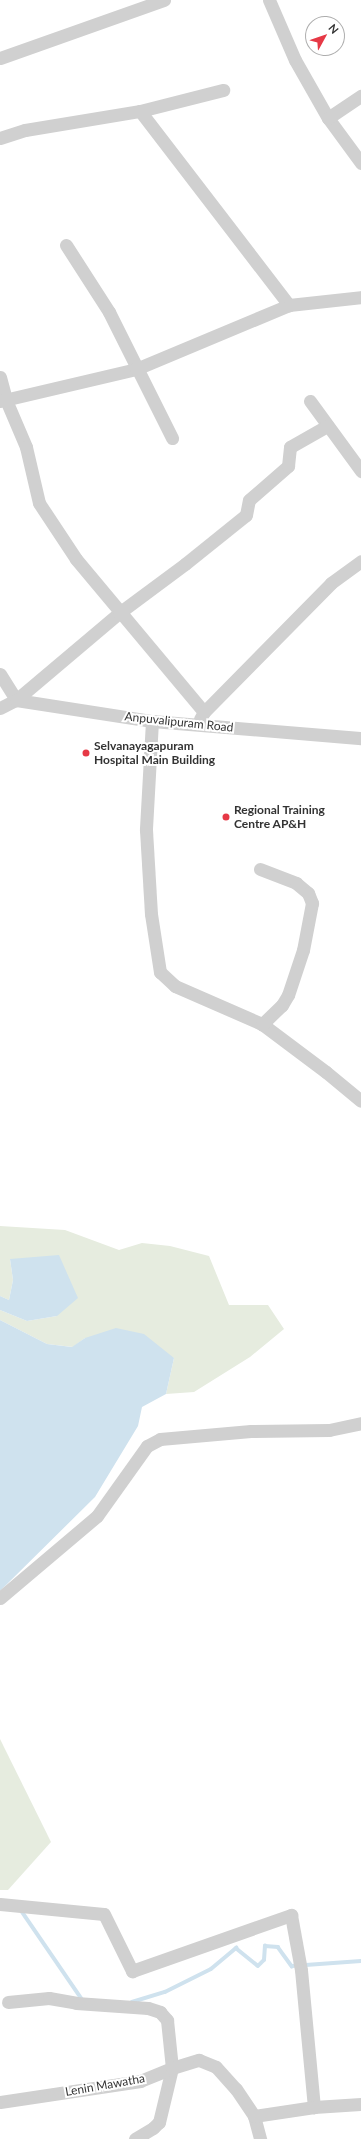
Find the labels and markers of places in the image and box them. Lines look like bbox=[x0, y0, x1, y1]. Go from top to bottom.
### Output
place label: Selvanayagapuram Hospital Main Building bbox=[94, 739, 215, 767]
marker: Selvanayagapuram Hospital Main Building bbox=[81, 748, 91, 758]
place label: Regional Training Centre AP&H bbox=[234, 803, 325, 831]
marker: Regional Training Centre AP&H bbox=[221, 812, 231, 822]

